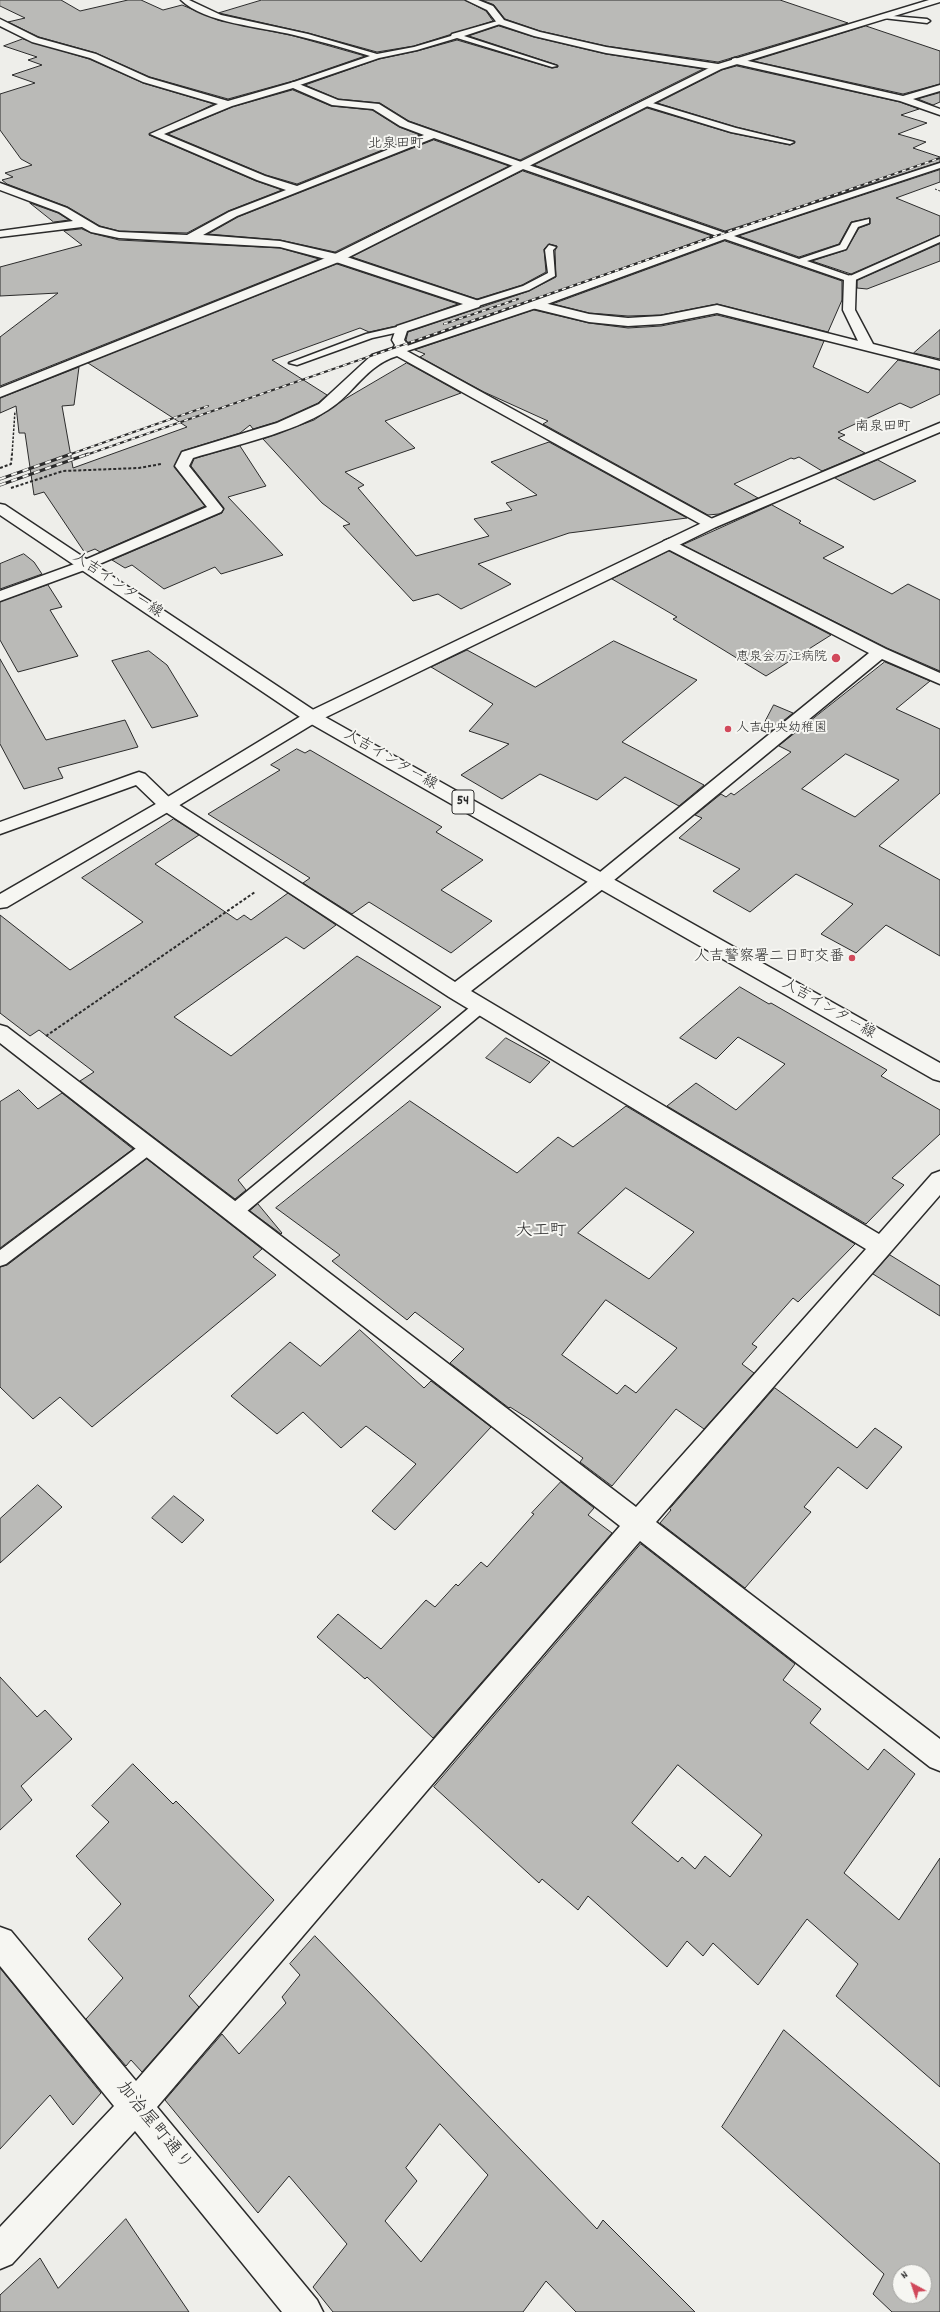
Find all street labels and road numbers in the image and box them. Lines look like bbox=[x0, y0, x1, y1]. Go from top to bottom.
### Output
street label: 人吉インター線 bbox=[68, 549, 166, 623]
street label: 人吉インター線 bbox=[340, 727, 440, 795]
road number: 54 bbox=[452, 790, 474, 814]
street label: 人吉インター線 bbox=[778, 976, 878, 1044]
street label: 加治屋町通り bbox=[111, 2078, 195, 2176]

